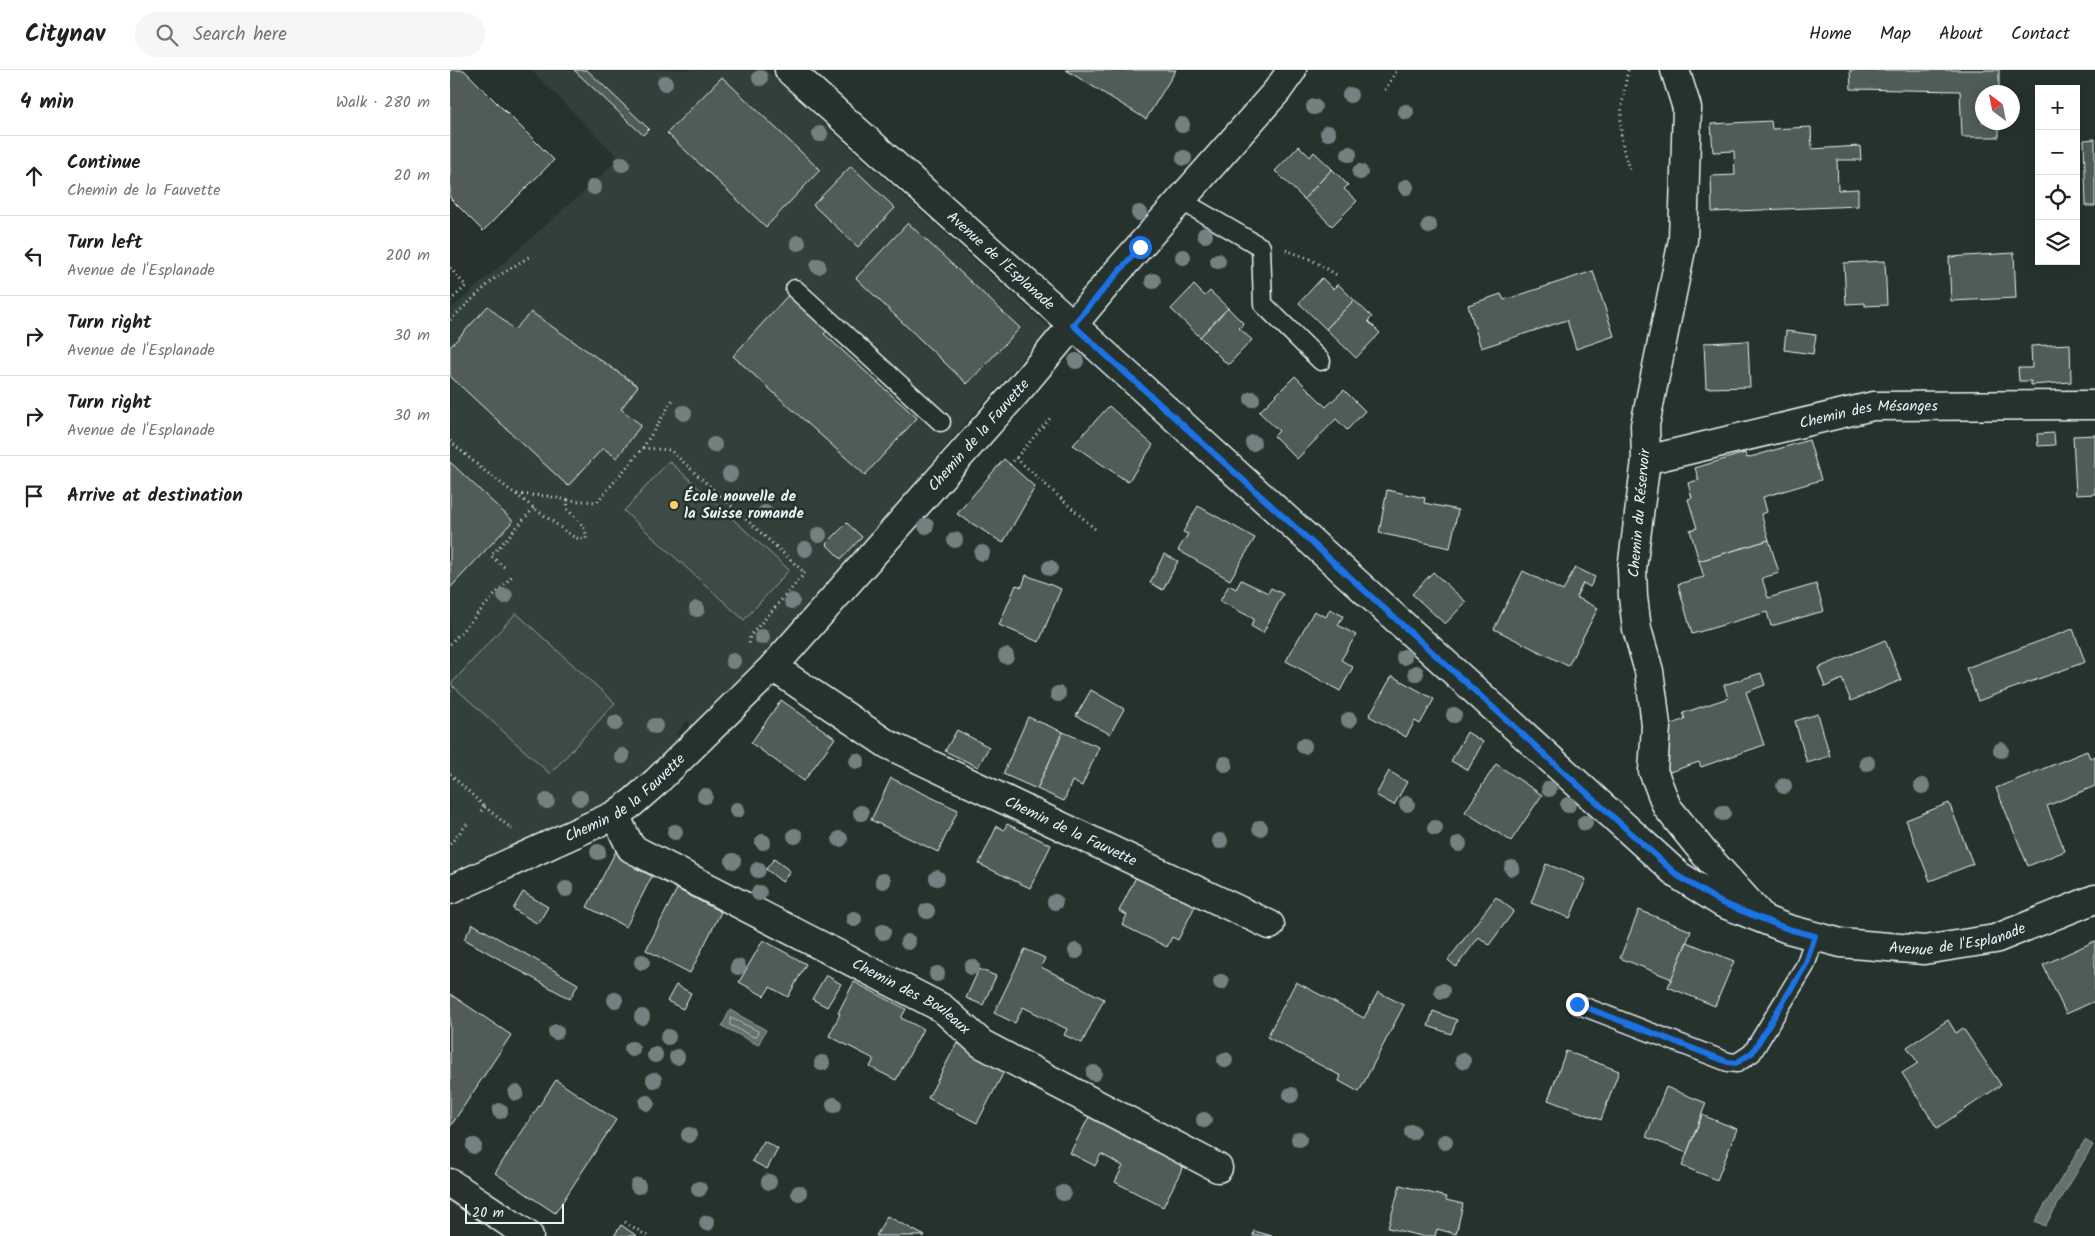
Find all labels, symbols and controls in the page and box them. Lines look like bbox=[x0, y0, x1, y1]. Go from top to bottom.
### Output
search box bbox=[135, 12, 485, 57]
text: Citynav bbox=[25, 15, 105, 54]
text: Search here bbox=[193, 20, 287, 50]
text: Home bbox=[1809, 20, 1852, 49]
text: Map bbox=[1880, 20, 1911, 49]
text: About bbox=[1939, 20, 1983, 49]
text: Contact bbox=[2011, 20, 2070, 49]
icon: search bbox=[153, 21, 181, 49]
north arrow bbox=[1975, 85, 2020, 130]
map controls bbox=[2035, 85, 2080, 265]
button: + bbox=[2035, 85, 2080, 130]
text: 4 min bbox=[20, 86, 74, 119]
text: Walk · 280 m bbox=[336, 90, 430, 115]
button: − bbox=[2035, 130, 2080, 175]
text: Continue bbox=[67, 148, 140, 178]
icon: ahead bbox=[20, 162, 48, 190]
text: 20 m bbox=[394, 163, 430, 188]
button: locate bbox=[2035, 175, 2080, 220]
text: Chemin de la Fauvette bbox=[67, 178, 220, 203]
street label: Avenue de l'Esplanade bbox=[941, 206, 1060, 317]
button: layers bbox=[2035, 220, 2080, 265]
text: Turn left bbox=[67, 228, 142, 258]
route start bbox=[1129, 236, 1152, 259]
icon: left bbox=[20, 242, 48, 270]
text: 200 m bbox=[386, 243, 430, 268]
text: Avenue de l'Esplanade bbox=[67, 258, 215, 283]
text: Turn right bbox=[67, 308, 152, 338]
icon: right bbox=[20, 322, 48, 350]
text: 30 m bbox=[394, 323, 430, 348]
text: Avenue de l'Esplanade bbox=[67, 338, 215, 363]
street label: Chemin de la Fauvette bbox=[923, 374, 1036, 497]
text: Turn right bbox=[67, 388, 152, 418]
street label: Chemin des Mésanges bbox=[1797, 395, 1938, 436]
icon: right bbox=[20, 402, 48, 430]
text: 30 m bbox=[394, 403, 430, 428]
text: Avenue de l'Esplanade bbox=[67, 418, 215, 443]
street label: Chemin du Réservoir bbox=[1622, 447, 1658, 578]
text: Arrive at destination bbox=[67, 481, 243, 511]
icon: arrive bbox=[20, 482, 48, 510]
place label: École nouvelle de la Suisse romande bbox=[684, 485, 805, 526]
marker: École nouvelle de la Suisse romande bbox=[668, 499, 680, 511]
street label: Chemin de la Fauvette bbox=[561, 748, 692, 849]
street label: Chemin de la Fauvette bbox=[1000, 790, 1141, 874]
street label: Avenue de l'Esplanade bbox=[1888, 917, 2030, 963]
street label: Chemin des Bouleaux bbox=[847, 953, 976, 1041]
route end bbox=[1566, 993, 1589, 1016]
scale bar bbox=[465, 1201, 564, 1224]
text: 20 m bbox=[472, 1202, 504, 1224]

